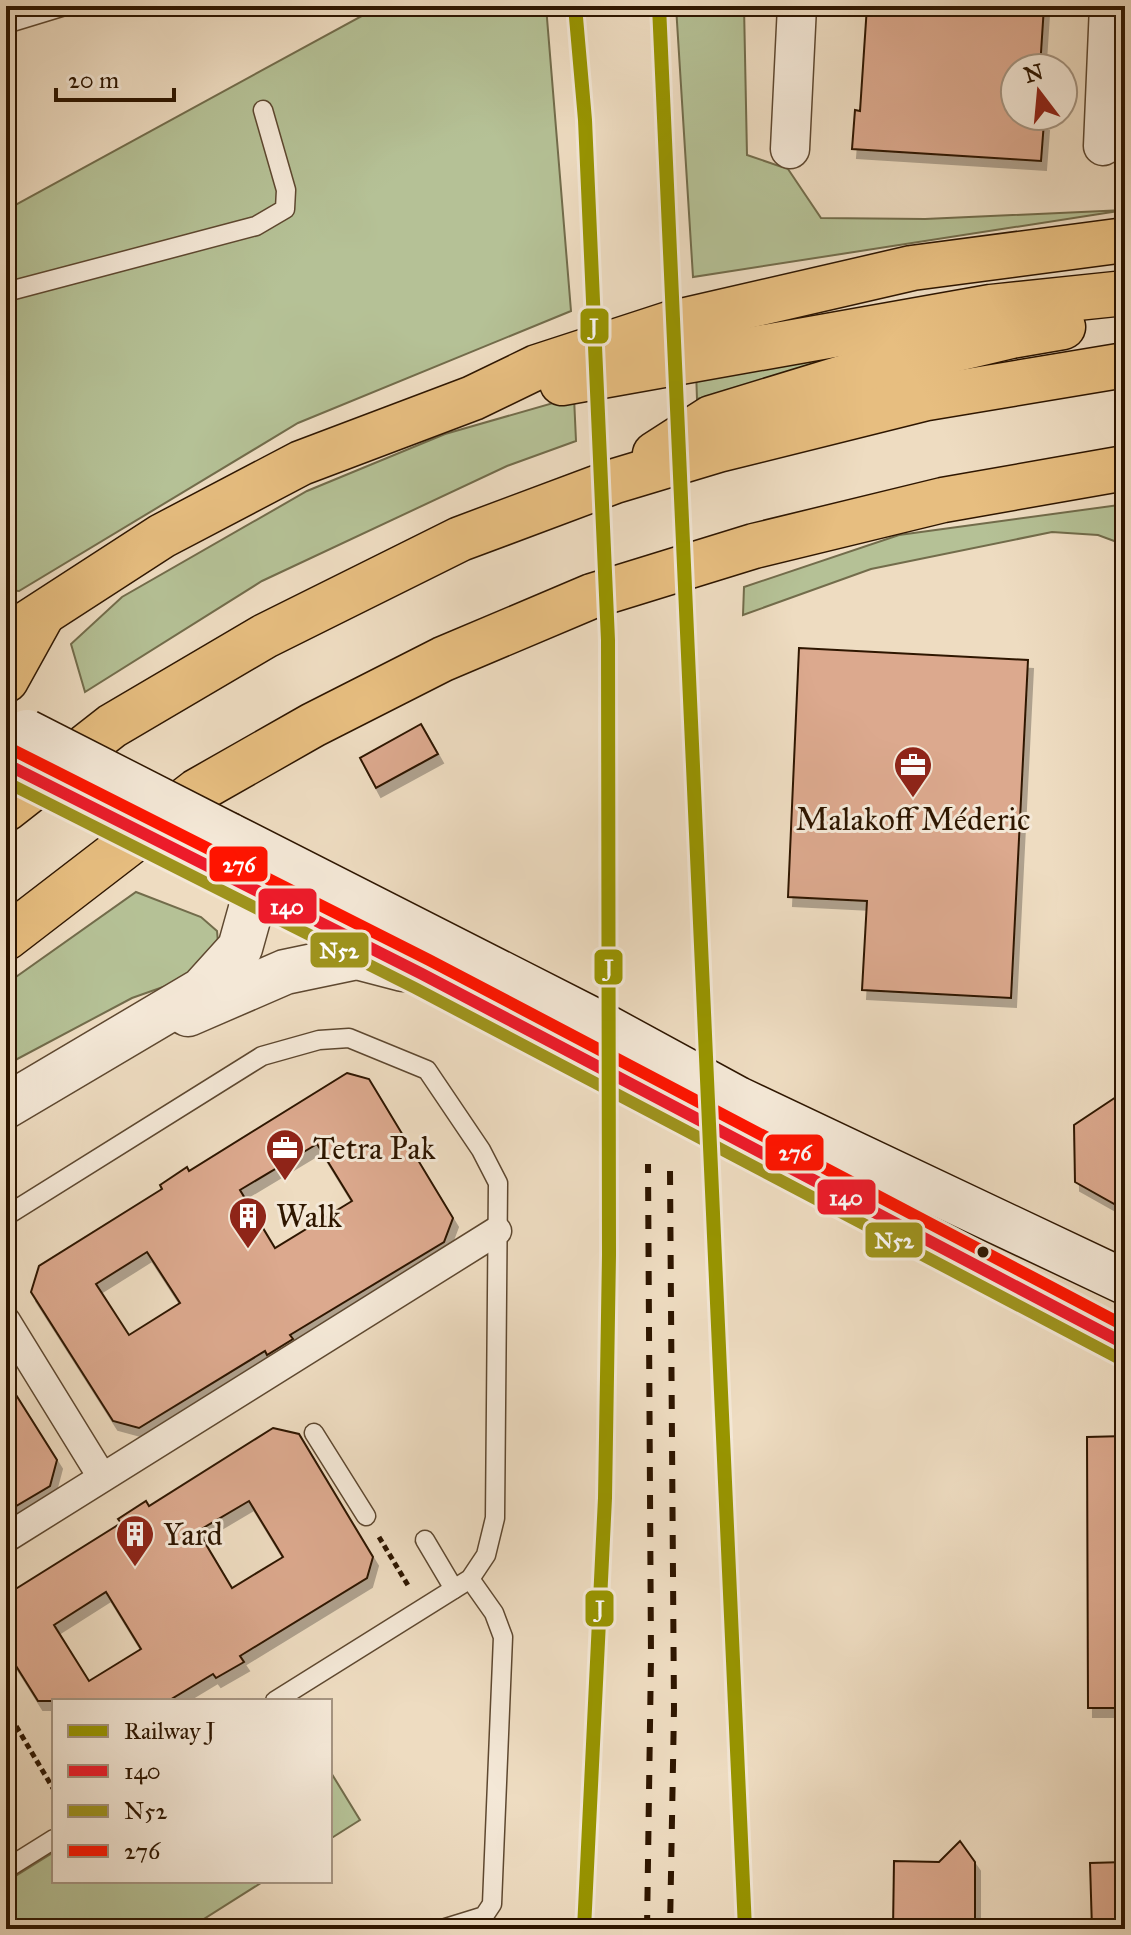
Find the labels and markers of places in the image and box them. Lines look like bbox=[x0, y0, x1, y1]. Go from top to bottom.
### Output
office icon: Malakoff Méderic bbox=[892, 744, 934, 799]
place label: Malakoff Méderic bbox=[795, 800, 1031, 839]
office icon: Tetra Pak bbox=[264, 1127, 306, 1182]
place label: Tetra Pak bbox=[313, 1129, 436, 1168]
building icon: Walk bbox=[227, 1195, 269, 1250]
place label: Walk bbox=[276, 1197, 342, 1236]
unlabelled marker bbox=[975, 1244, 991, 1260]
building icon: Yard bbox=[114, 1513, 156, 1568]
place label: Yard bbox=[163, 1515, 223, 1554]

